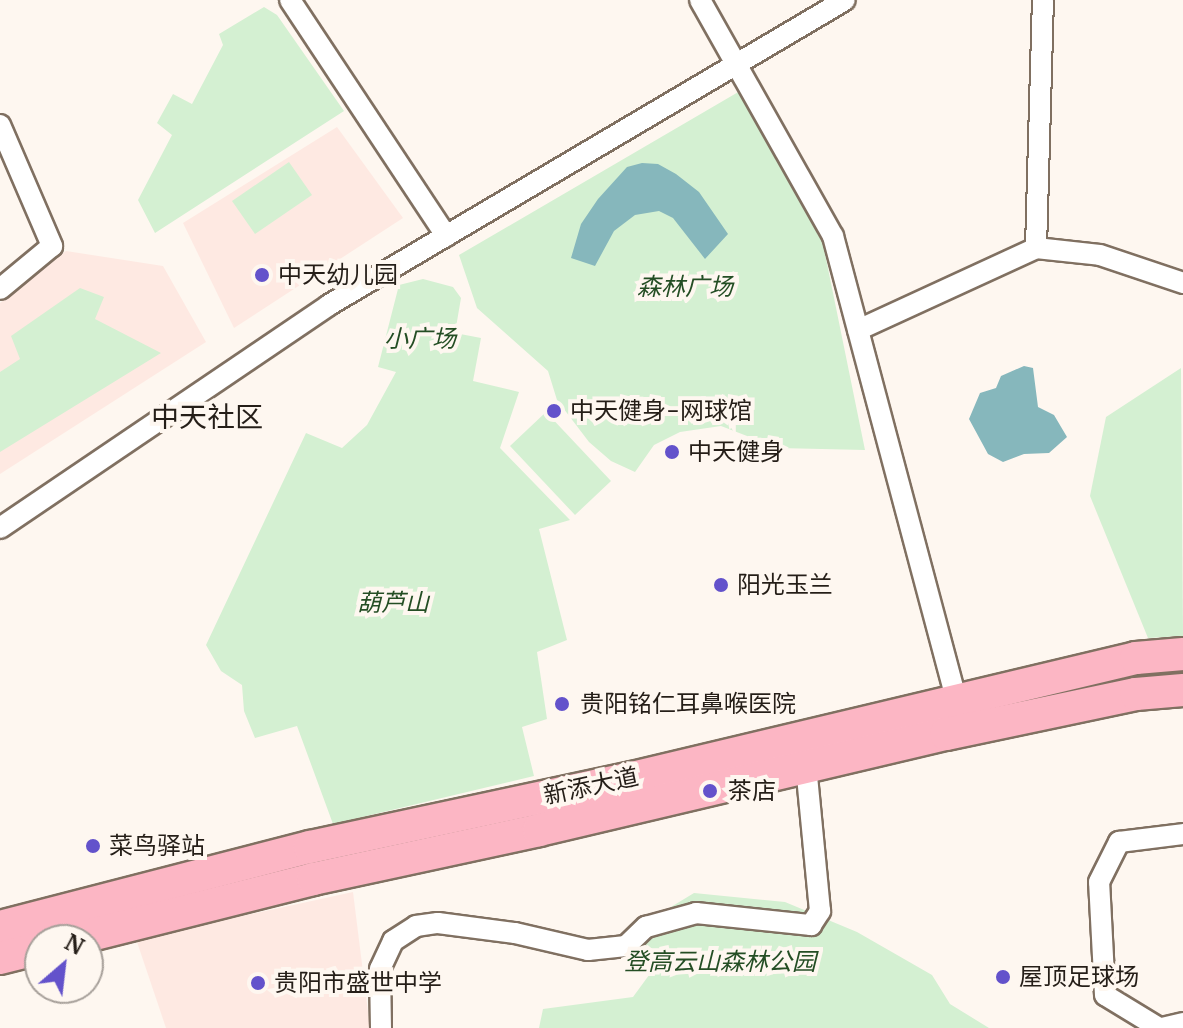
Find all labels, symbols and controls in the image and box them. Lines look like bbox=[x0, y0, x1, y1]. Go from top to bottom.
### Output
place label: 中天幼儿园 bbox=[278, 261, 398, 289]
marker: 中天幼儿园 bbox=[253, 266, 271, 284]
park label: 森林广场 bbox=[637, 273, 733, 301]
park label: 小广场 bbox=[384, 325, 456, 353]
place label: 中天健身-网球馆 bbox=[570, 397, 752, 425]
district label: 中天社区 bbox=[151, 400, 263, 434]
marker: 中天健身-网球馆 bbox=[545, 402, 563, 420]
place label: 中天健身 bbox=[688, 438, 784, 466]
marker: 中天健身 bbox=[663, 443, 681, 461]
place label: 阳光玉兰 bbox=[737, 571, 833, 599]
marker: 阳光玉兰 bbox=[712, 576, 730, 594]
park label: 葫芦山 bbox=[357, 589, 429, 617]
place label: 贵阳铭仁耳鼻喉医院 bbox=[580, 690, 796, 718]
marker: 贵阳铭仁耳鼻喉医院 bbox=[551, 693, 573, 715]
street label: 新添大道 bbox=[541, 762, 641, 810]
place label: 茶店 bbox=[728, 777, 776, 805]
marker: 茶店 bbox=[699, 780, 721, 802]
place label: 菜鸟驿站 bbox=[109, 832, 205, 860]
marker: 菜鸟驿站 bbox=[84, 837, 102, 855]
north arrow bbox=[24, 924, 104, 1004]
text: N bbox=[60, 928, 89, 961]
park label: 登高云山森林公园 bbox=[624, 948, 816, 976]
place label: 屋顶足球场 bbox=[1019, 963, 1139, 991]
marker: 屋顶足球场 bbox=[994, 968, 1012, 986]
place label: 贵阳市盛世中学 bbox=[274, 969, 442, 997]
marker: 贵阳市盛世中学 bbox=[249, 974, 267, 992]

